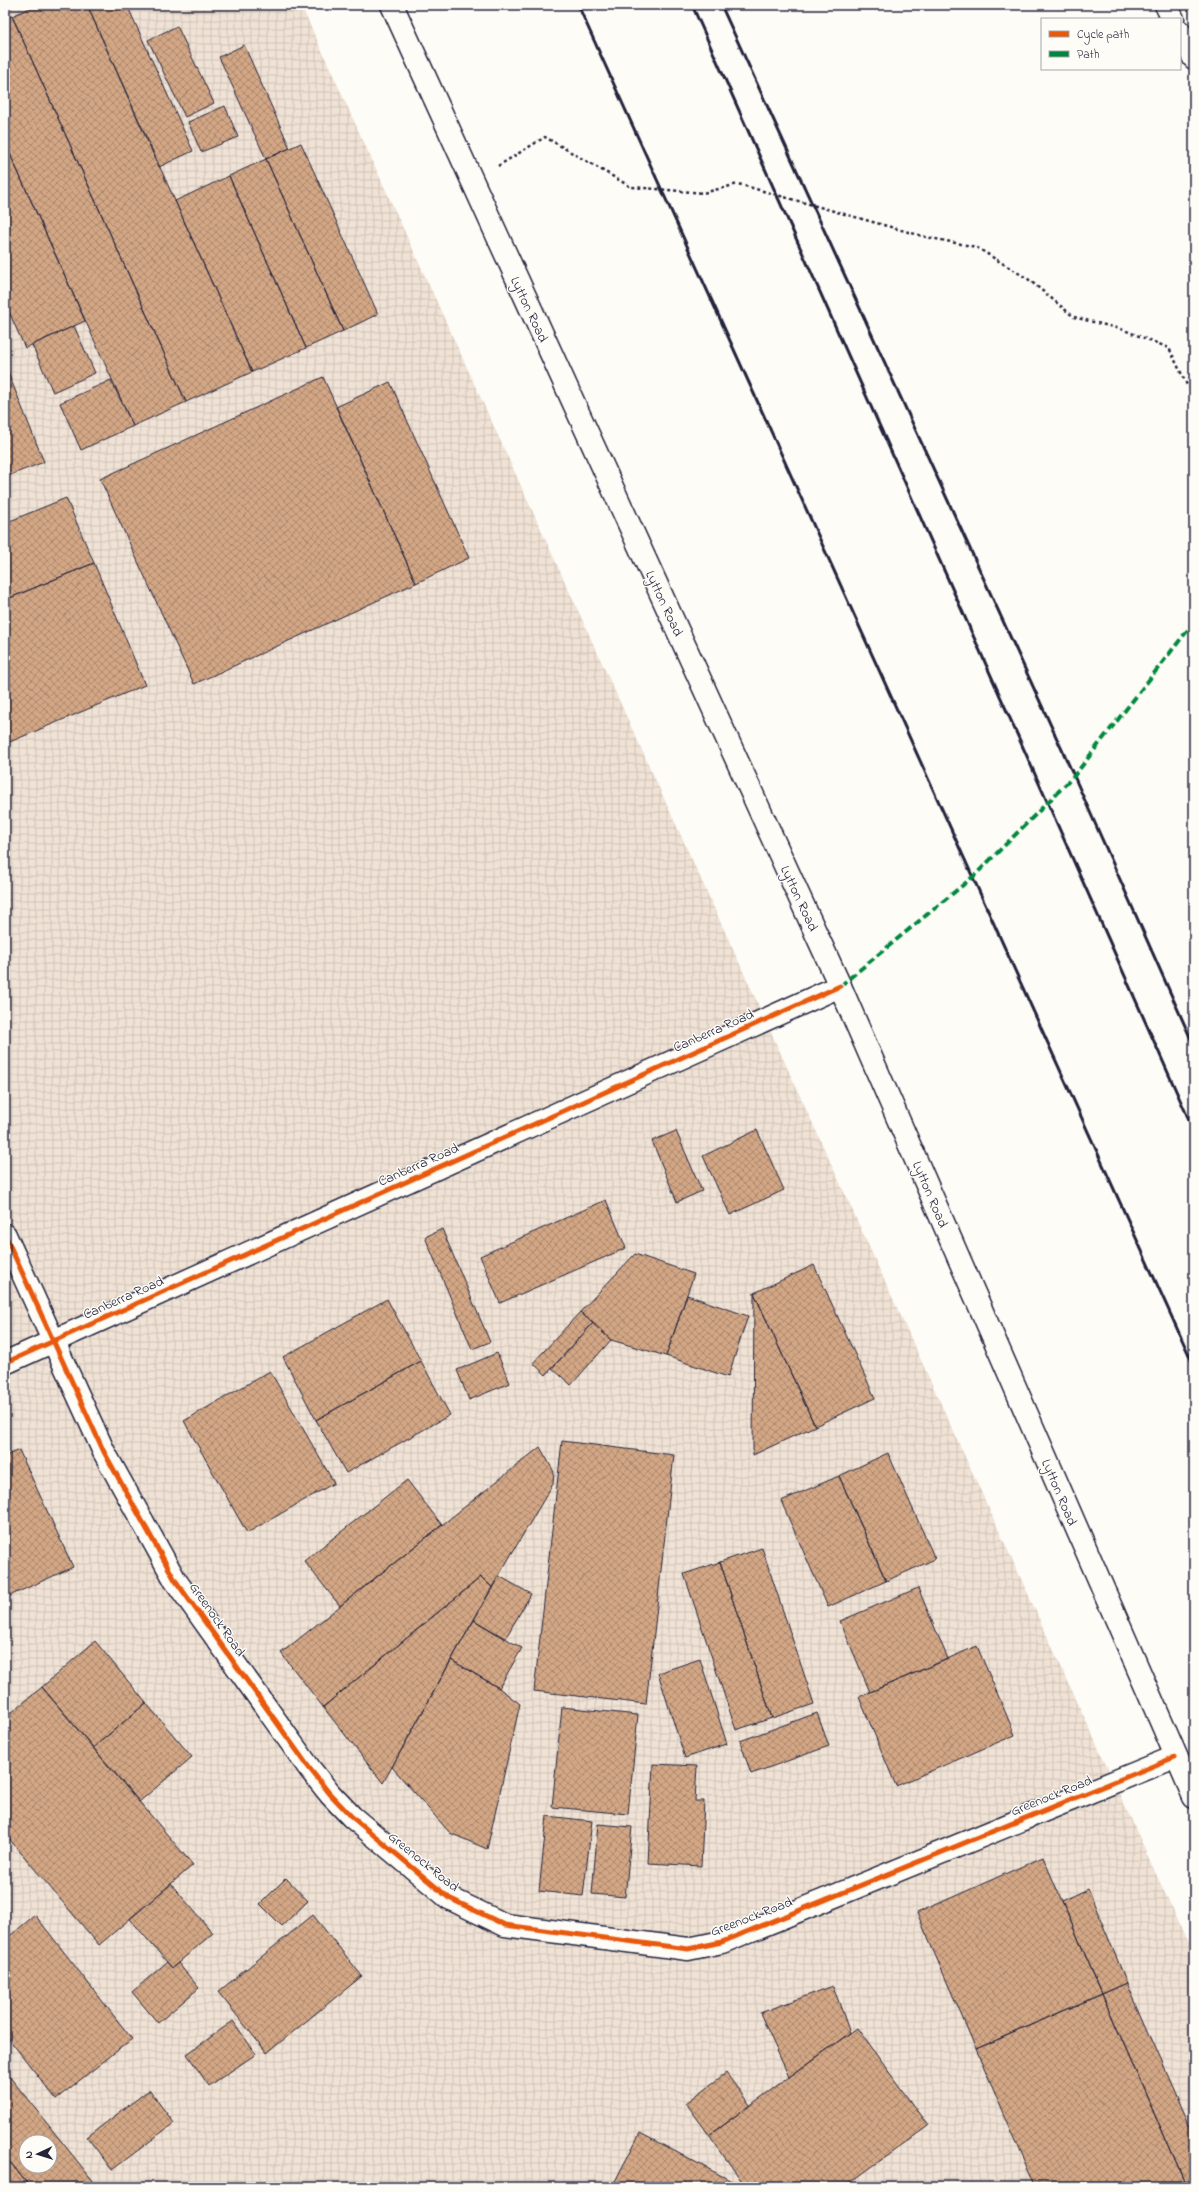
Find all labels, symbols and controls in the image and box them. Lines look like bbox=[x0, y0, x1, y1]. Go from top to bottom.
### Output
legend bbox=[1041, 18, 1181, 70]
text: Cycle path bbox=[1077, 26, 1129, 45]
text: Path bbox=[1077, 46, 1100, 64]
street label: Lytton Road bbox=[503, 273, 553, 347]
street label: Lytton Road bbox=[638, 567, 688, 641]
street label: Lytton Road bbox=[773, 862, 823, 936]
street label: Canberra Road bbox=[670, 1004, 757, 1058]
street label: Canberra Road bbox=[375, 1138, 462, 1192]
street label: Lytton Road bbox=[905, 1158, 953, 1232]
street label: Canberra Road bbox=[80, 1271, 167, 1325]
street label: Lytton Road bbox=[1034, 1456, 1082, 1530]
street label: Greenock Road bbox=[183, 1579, 250, 1661]
street label: Greenock Road bbox=[1008, 1770, 1096, 1822]
street label: Greenock Road bbox=[383, 1827, 463, 1898]
street label: Greenock Road bbox=[708, 1892, 796, 1943]
north arrow bbox=[18, 2134, 58, 2174]
text: N bbox=[21, 2150, 37, 2159]

